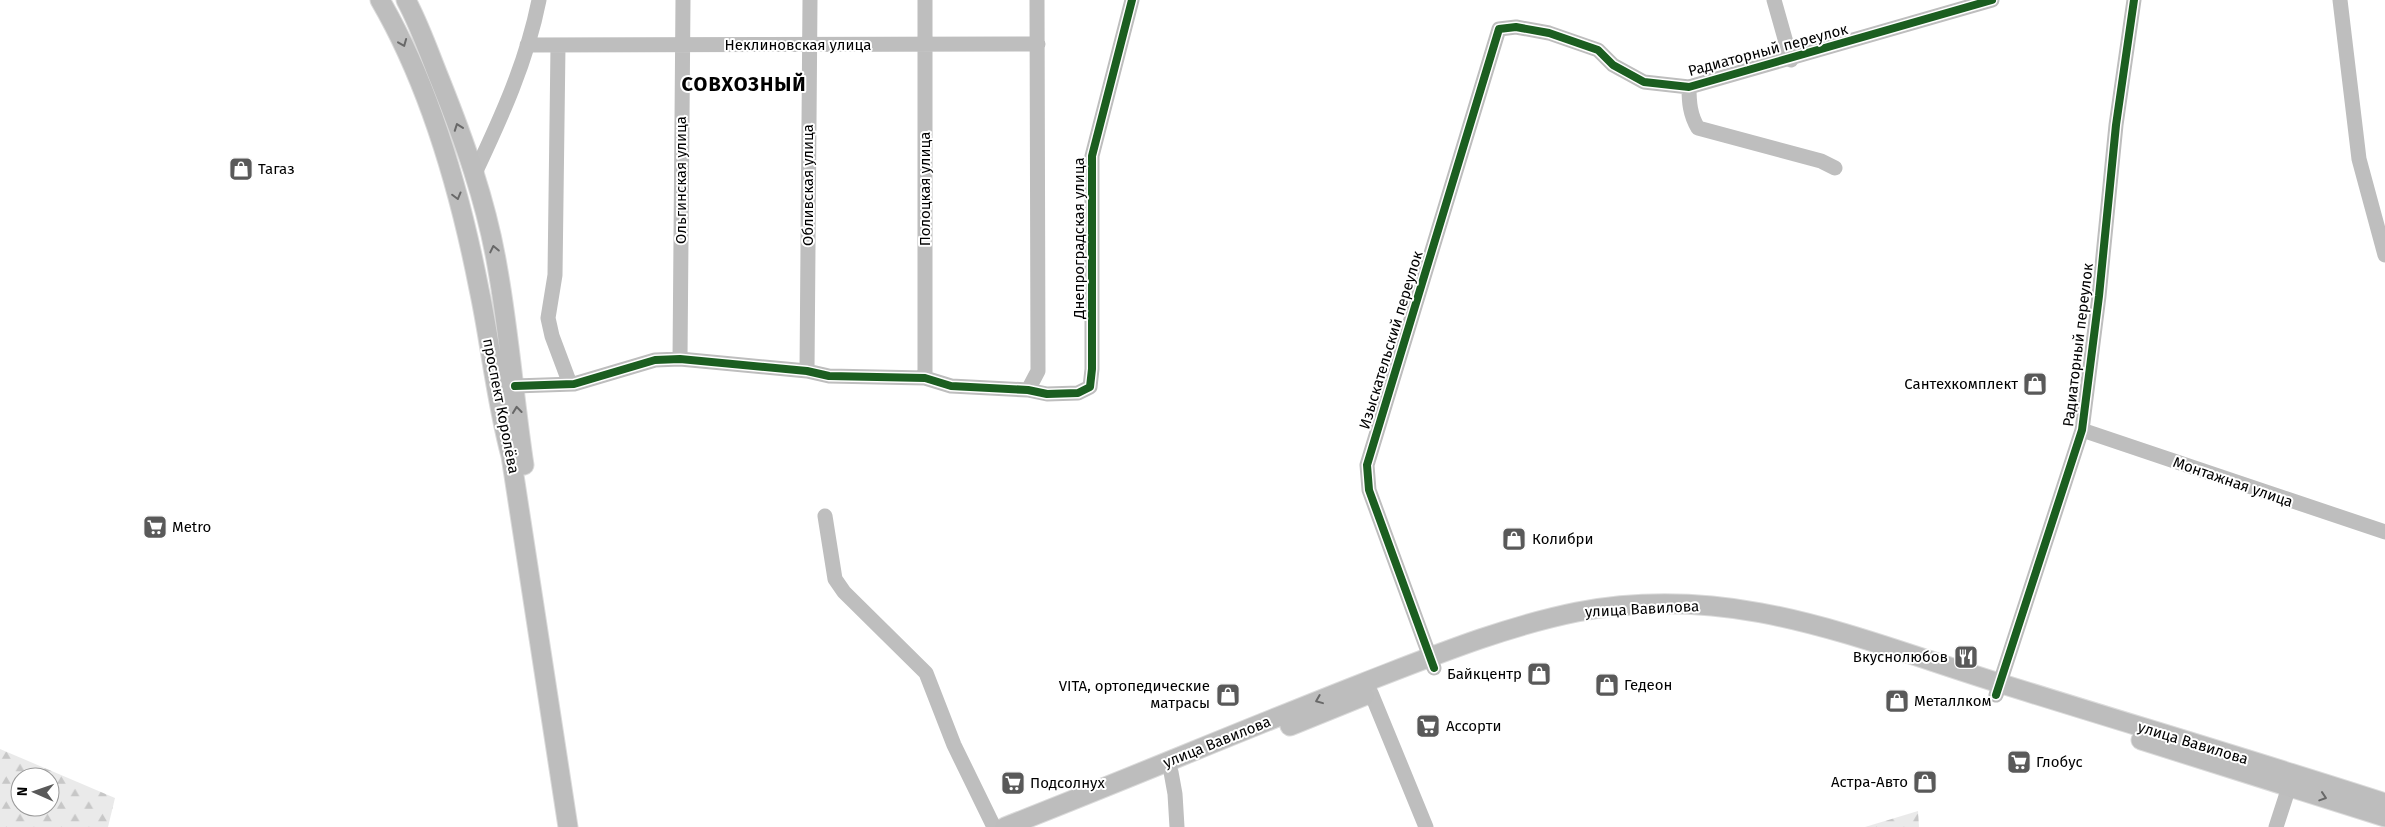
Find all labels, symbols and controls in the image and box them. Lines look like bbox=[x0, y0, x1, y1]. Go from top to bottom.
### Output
street label: Радиаторный переулок bbox=[1686, 20, 1850, 80]
street label: Неклиновская улица bbox=[725, 36, 871, 54]
one-way arrow bbox=[396, 38, 407, 47]
district label: СОВХОЗНЫЙ bbox=[682, 72, 806, 96]
street label: Ольгинская улица bbox=[672, 116, 690, 244]
one-way arrow bbox=[454, 124, 464, 132]
street label: Обливская улица bbox=[799, 124, 817, 246]
street label: Полоцкая улица bbox=[916, 132, 934, 246]
shop icon: Тагаз bbox=[228, 156, 254, 182]
street label: Днепроградская улица bbox=[1070, 157, 1088, 320]
place label: Тагаз bbox=[258, 160, 295, 178]
one-way arrow bbox=[451, 192, 462, 201]
one-way arrow bbox=[489, 244, 500, 253]
street label: Изыскательский переулок bbox=[1355, 248, 1427, 431]
street label: Радиаторный переулок bbox=[2059, 262, 2097, 428]
street label: проспект Королёва bbox=[479, 337, 523, 475]
shop icon: Сантехкомплект bbox=[2022, 371, 2048, 397]
place label: Сантехкомплект bbox=[1904, 375, 2018, 393]
one-way arrow bbox=[512, 405, 523, 413]
street label: Монтажная улица bbox=[2171, 453, 2295, 511]
supermarket icon: Metro bbox=[142, 514, 168, 540]
place label: Metro bbox=[172, 518, 211, 536]
shop icon: Колибри bbox=[1501, 526, 1527, 552]
place label: Колибри bbox=[1532, 530, 1593, 548]
street label: улица Вавилова bbox=[1584, 597, 1700, 621]
restaurant icon: Вкуснолюбов bbox=[1953, 644, 1979, 670]
place label: Вкуснолюбов bbox=[1853, 648, 1948, 666]
shop icon: Байкцентр bbox=[1526, 661, 1552, 687]
place label: Байкцентр bbox=[1447, 665, 1522, 683]
shop icon: Гедеон bbox=[1594, 672, 1620, 698]
place label: Гедеон bbox=[1624, 676, 1672, 694]
place label: VITA, ортопедические матрасы bbox=[1059, 677, 1210, 712]
shop icon: VITA, ортопедические матрасы bbox=[1215, 682, 1241, 708]
shop icon: Металлком bbox=[1884, 688, 1910, 714]
place label: Металлком bbox=[1914, 692, 1992, 710]
one-way arrow bbox=[1315, 694, 1324, 704]
street label: улица Вавилова bbox=[1161, 712, 1273, 772]
supermarket icon: Ассорти bbox=[1415, 713, 1441, 739]
place label: Ассорти bbox=[1446, 717, 1501, 735]
street label: улица Вавилова bbox=[2136, 718, 2250, 768]
supermarket icon: Глобус bbox=[2006, 749, 2032, 775]
place label: Глобус bbox=[2036, 753, 2083, 771]
north arrow bbox=[10, 767, 60, 817]
shop icon: Астра-Авто bbox=[1912, 769, 1938, 795]
supermarket icon: Подсолнух bbox=[1000, 770, 1026, 796]
place label: Астра-Авто bbox=[1831, 773, 1908, 791]
place label: Подсолнух bbox=[1030, 774, 1105, 792]
text: N bbox=[14, 787, 31, 797]
one-way arrow bbox=[2319, 792, 2327, 802]

